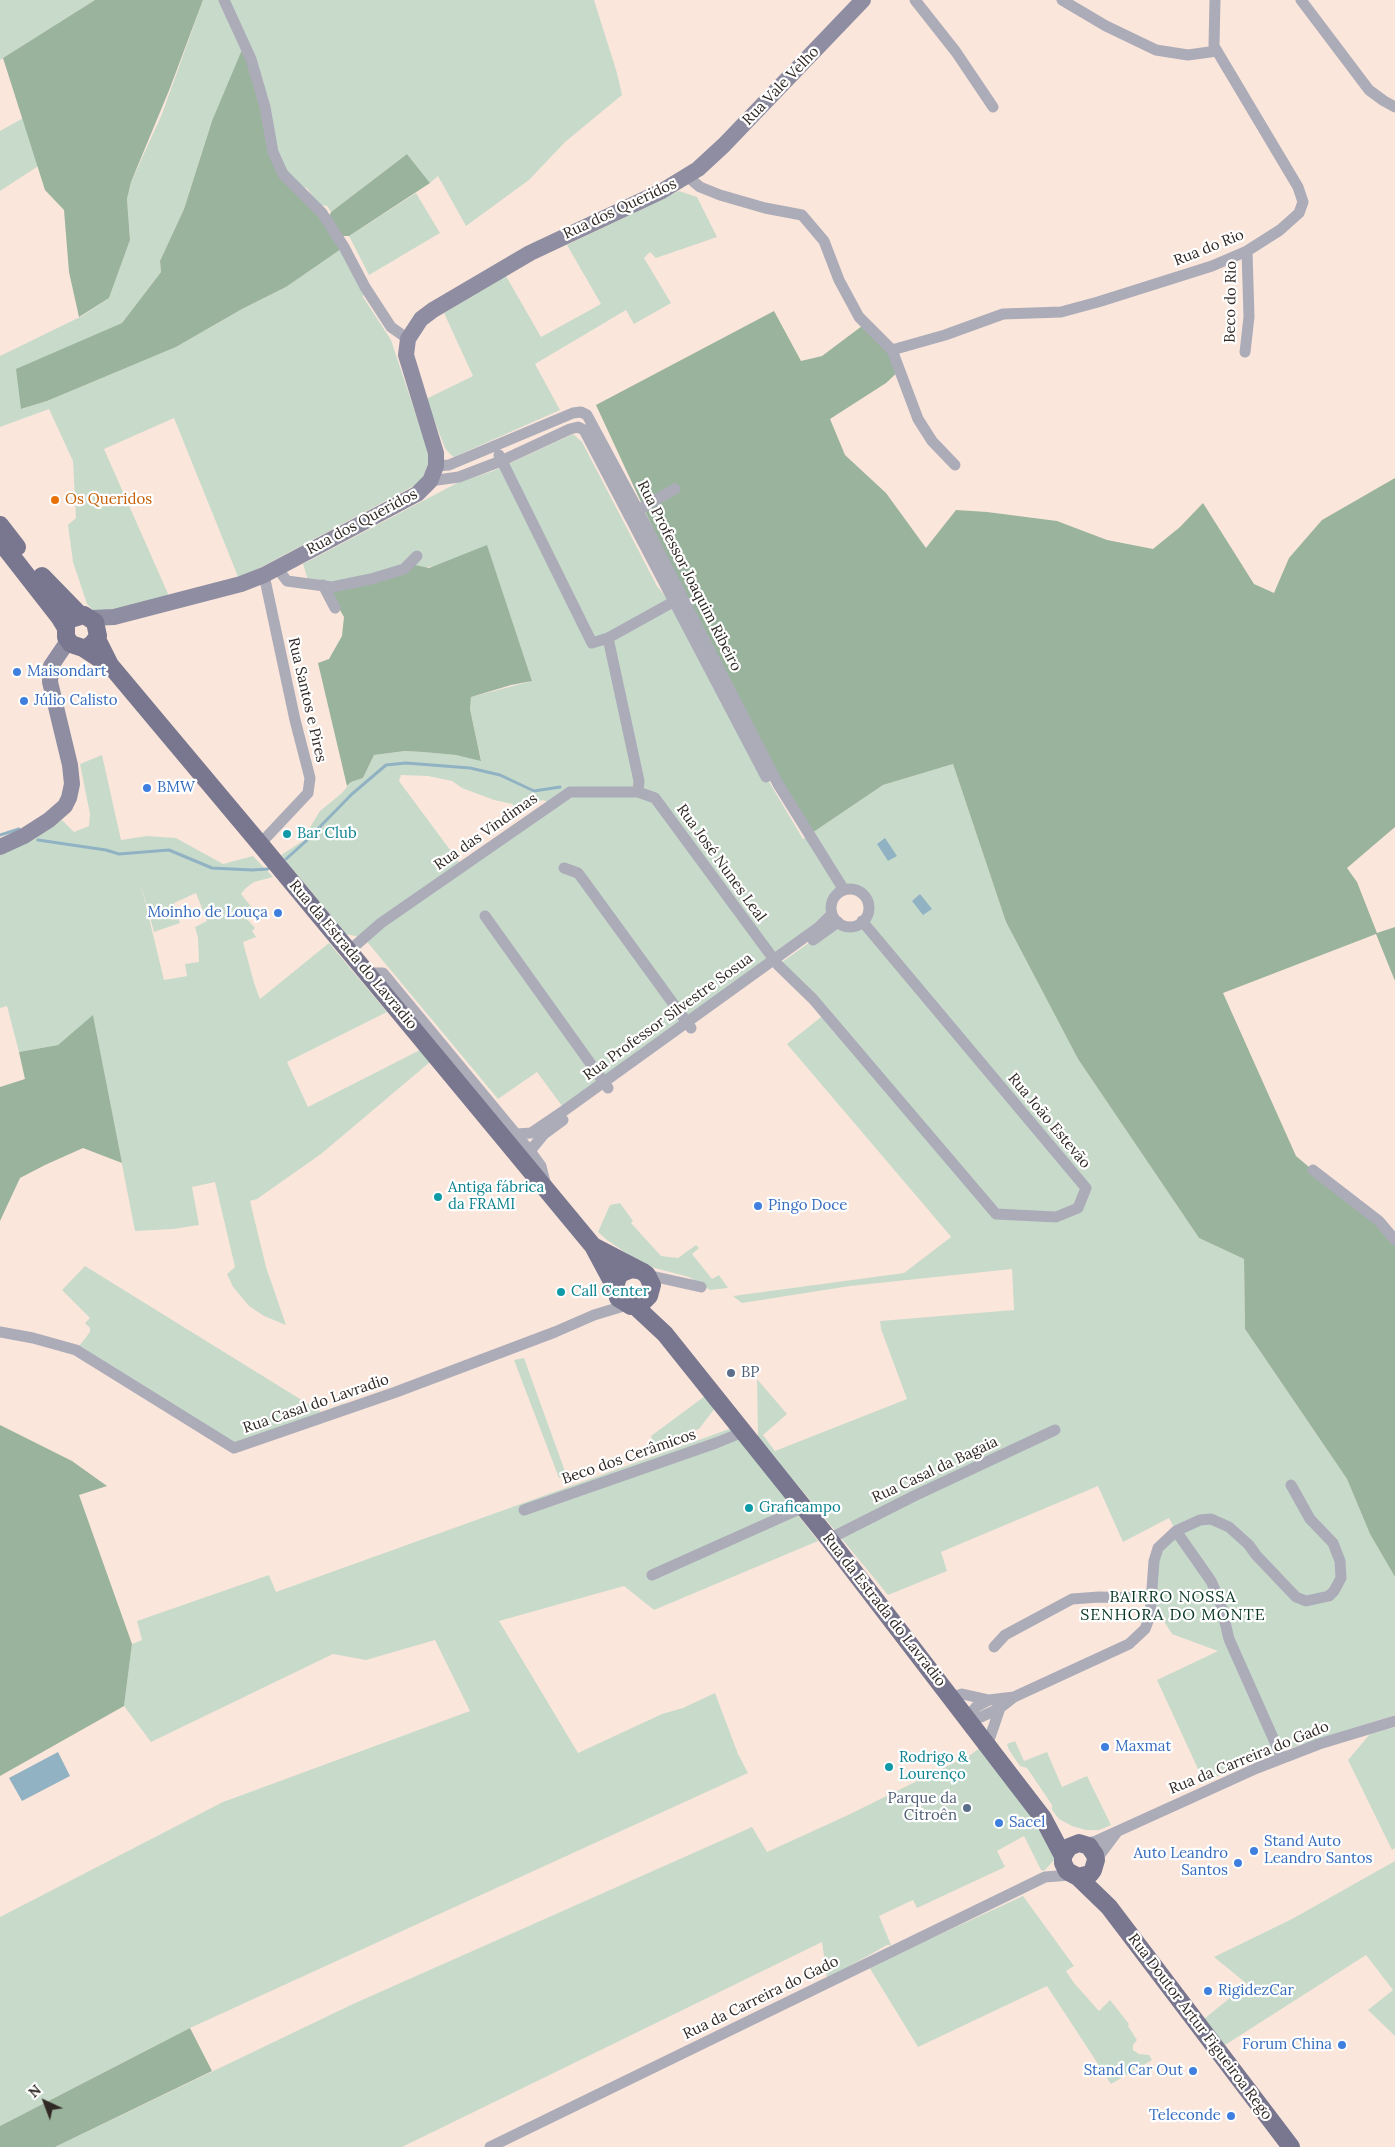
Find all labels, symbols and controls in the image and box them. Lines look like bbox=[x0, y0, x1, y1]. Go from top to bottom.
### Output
street label: Rua Vale Velho bbox=[739, 43, 823, 129]
street label: Rua dos Queridos bbox=[560, 175, 680, 243]
street label: Rua do Rio bbox=[1171, 226, 1247, 270]
street label: Beco do Rio bbox=[1221, 261, 1241, 343]
street label: Rua Professor Joaquim Ribeiro bbox=[633, 478, 745, 674]
street label: Rua dos Queridos bbox=[303, 485, 421, 559]
place label: Os Queridos bbox=[65, 491, 152, 509]
marker: Os Queridos bbox=[49, 494, 61, 506]
street label: Rua Santos e Pires bbox=[284, 636, 330, 764]
place label: Maisondart bbox=[27, 663, 107, 681]
marker: Maisondart bbox=[11, 666, 23, 678]
place label: Júlio Calisto bbox=[34, 692, 118, 710]
marker: Júlio Calisto bbox=[18, 695, 30, 707]
place label: BMW bbox=[157, 779, 195, 797]
marker: BMW bbox=[141, 782, 153, 794]
street label: Rua das Vindimas bbox=[431, 790, 541, 874]
street label: Rua José Nunes Leal bbox=[672, 801, 770, 925]
place label: Bar Club bbox=[297, 825, 357, 843]
marker: Bar Club bbox=[281, 828, 293, 840]
street label: Rua da Estrada do Lavradio bbox=[285, 877, 421, 1033]
place label: Moinho de Louça bbox=[147, 904, 268, 922]
marker: Moinho de Louça bbox=[272, 907, 284, 919]
street label: Rua Professor Silvestre Sosua bbox=[580, 950, 756, 1084]
street label: Rua João Estevão bbox=[1004, 1070, 1094, 1172]
place label: Antiga fábrica da FRAMI bbox=[448, 1179, 544, 1214]
marker: Antiga fábrica da FRAMI bbox=[432, 1191, 444, 1203]
place label: Pingo Doce bbox=[768, 1197, 847, 1215]
marker: Pingo Doce bbox=[752, 1200, 764, 1212]
place label: Call Center bbox=[571, 1283, 649, 1301]
marker: Call Center bbox=[555, 1286, 567, 1298]
place label: BP bbox=[741, 1364, 759, 1382]
marker: BP bbox=[725, 1367, 737, 1379]
street label: Rua Casal do Lavradio bbox=[241, 1371, 391, 1437]
street label: Beco dos Cerâmicos bbox=[560, 1426, 698, 1488]
street label: Rua Casal da Bagaia bbox=[869, 1433, 1001, 1507]
place label: Graficampo bbox=[759, 1499, 841, 1517]
marker: Graficampo bbox=[743, 1502, 755, 1514]
street label: Rua da Estrada do Lavradio bbox=[819, 1530, 949, 1690]
district label: BAIRRO NOSSA SENHORA DO MONTE bbox=[1078, 1587, 1268, 1625]
street label: Rua da Carreira do Gado bbox=[1166, 1718, 1332, 1798]
place label: Maxmat bbox=[1115, 1738, 1171, 1756]
marker: Maxmat bbox=[1099, 1741, 1111, 1753]
place label: Rodrigo & Lourenço bbox=[899, 1749, 968, 1784]
marker: Rodrigo & Lourenço bbox=[883, 1761, 895, 1773]
place label: Parque da Citroên bbox=[888, 1790, 957, 1825]
marker: Parque da Citroên bbox=[961, 1802, 973, 1814]
place label: Sacel bbox=[1009, 1814, 1045, 1832]
marker: Sacel bbox=[993, 1817, 1005, 1829]
place label: Stand Auto Leandro Santos bbox=[1264, 1833, 1372, 1868]
place label: Auto Leandro Santos bbox=[1133, 1845, 1228, 1880]
marker: Stand Auto Leandro Santos bbox=[1248, 1845, 1260, 1857]
marker: Auto Leandro Santos bbox=[1232, 1857, 1244, 1869]
street label: Rua Doutor Artur Figueiroa Rego bbox=[1124, 1930, 1276, 2124]
street label: Rua da Carreira do Gado bbox=[680, 1952, 842, 2044]
place label: RigidezCar bbox=[1218, 1982, 1294, 2000]
marker: RigidezCar bbox=[1202, 1985, 1214, 1997]
place label: Forum China bbox=[1242, 2036, 1332, 2054]
marker: Forum China bbox=[1336, 2039, 1348, 2051]
place label: Stand Car Out bbox=[1084, 2062, 1183, 2080]
marker: Stand Car Out bbox=[1187, 2065, 1199, 2077]
north arrow bbox=[20, 2077, 70, 2127]
text: N bbox=[25, 2081, 45, 2101]
place label: Teleconde bbox=[1149, 2107, 1221, 2125]
marker: Teleconde bbox=[1225, 2110, 1237, 2122]

